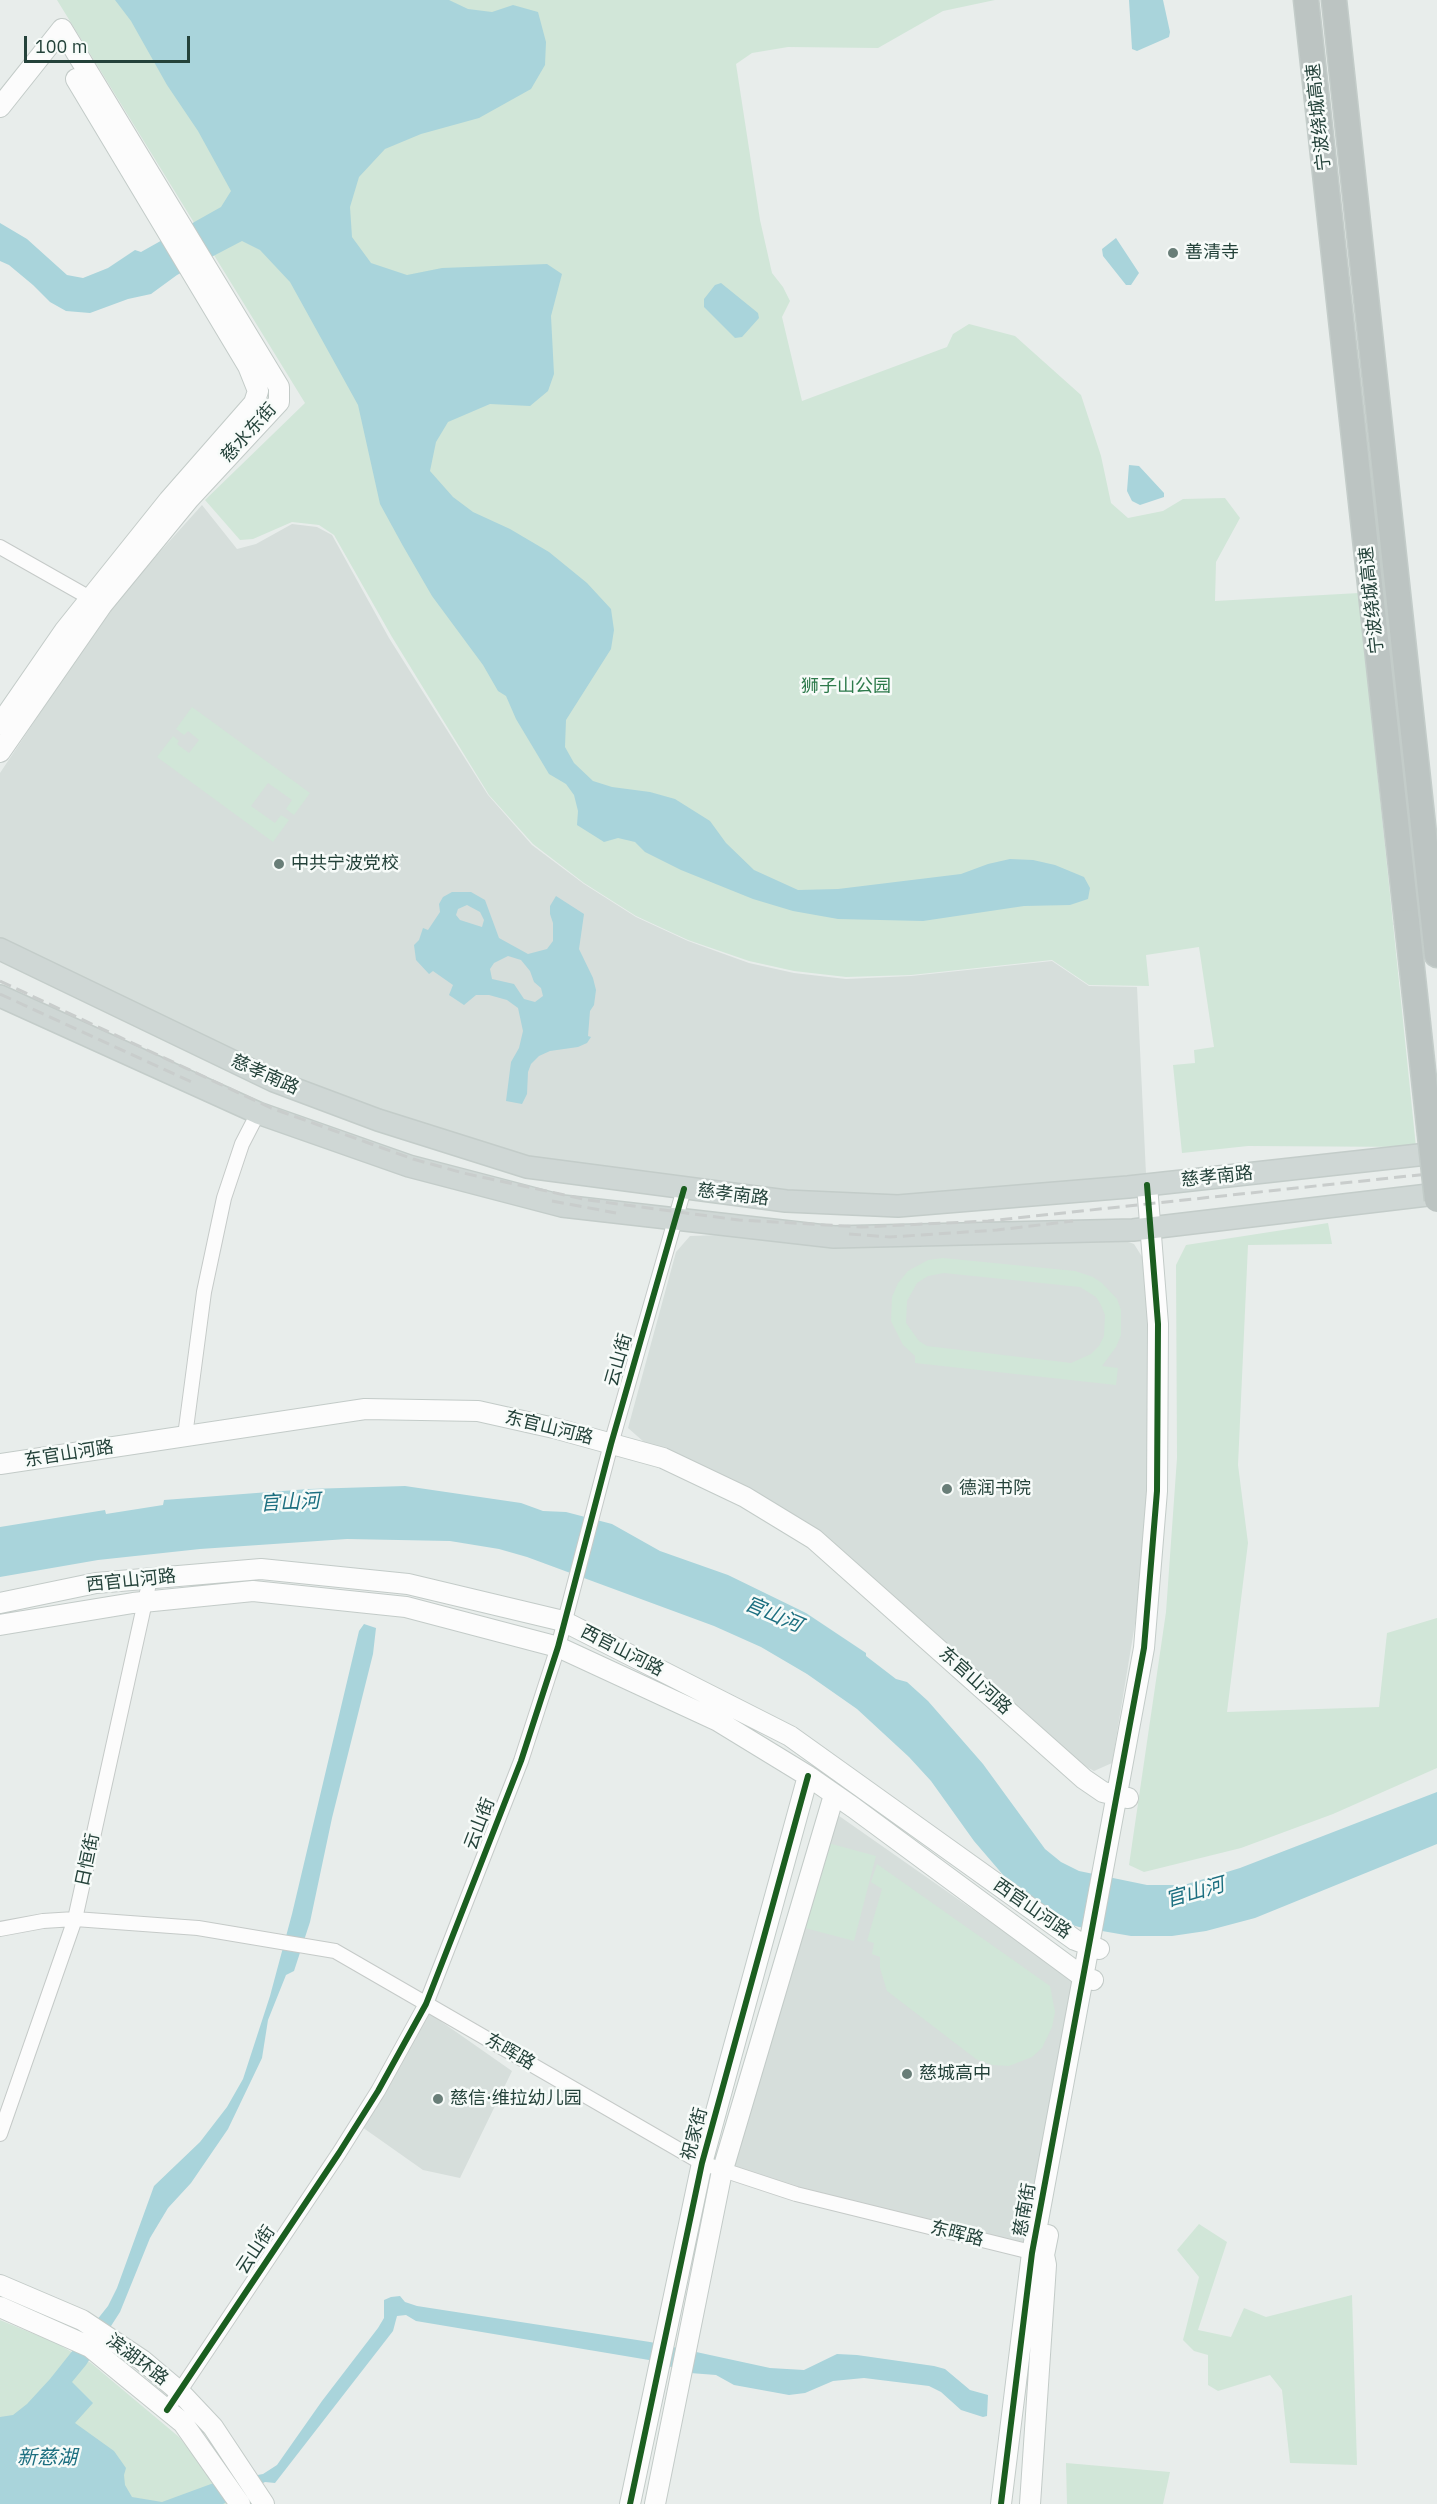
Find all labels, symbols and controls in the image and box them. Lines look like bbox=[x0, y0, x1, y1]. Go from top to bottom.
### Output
scale bar bbox=[27, 24, 194, 62]
text: 100 m bbox=[35, 35, 87, 58]
street label: 宁波绕城高速 bbox=[1303, 62, 1335, 172]
place label: 善清寺 bbox=[1185, 242, 1239, 264]
marker: 善清寺 bbox=[1166, 246, 1180, 260]
street label: 慈水东街 bbox=[217, 399, 281, 467]
street label: 宁波绕城高速 bbox=[1356, 545, 1388, 655]
park label: 狮子山公园 bbox=[801, 676, 891, 698]
place label: 中共宁波党校 bbox=[291, 853, 399, 875]
marker: 中共宁波党校 bbox=[272, 857, 286, 871]
street label: 慈孝南路 bbox=[228, 1050, 302, 1100]
street label: 慈孝南路 bbox=[1180, 1162, 1254, 1192]
street label: 慈孝南路 bbox=[696, 1180, 770, 1210]
street label: 云山街 bbox=[601, 1331, 637, 1389]
street label: 东官山河路 bbox=[503, 1407, 595, 1449]
street label: 东官山河路 bbox=[23, 1436, 115, 1472]
place label: 德润书院 bbox=[959, 1478, 1031, 1500]
marker: 德润书院 bbox=[940, 1482, 954, 1496]
water label: 官山河 bbox=[259, 1489, 321, 1517]
street label: 西官山河路 bbox=[85, 1566, 177, 1596]
water label: 官山河 bbox=[741, 1592, 805, 1638]
street label: 西官山河路 bbox=[577, 1621, 667, 1681]
street label: 东官山河路 bbox=[934, 1643, 1016, 1719]
street label: 云山街 bbox=[460, 1795, 500, 1853]
street label: 日恒街 bbox=[72, 1831, 104, 1889]
water label: 官山河 bbox=[1163, 1873, 1227, 1913]
street label: 西官山河路 bbox=[989, 1874, 1075, 1944]
street label: 东晖路 bbox=[481, 2029, 539, 2075]
place label: 慈城高中 bbox=[919, 2063, 991, 2085]
marker: 慈城高中 bbox=[900, 2067, 914, 2081]
place label: 慈信·维拉幼儿园 bbox=[450, 2088, 582, 2110]
marker: 慈信·维拉幼儿园 bbox=[431, 2092, 445, 2106]
street label: 祝家街 bbox=[678, 2105, 712, 2163]
street label: 慈南街 bbox=[1010, 2182, 1040, 2238]
street label: 东晖路 bbox=[928, 2217, 986, 2251]
street label: 云山街 bbox=[232, 2222, 280, 2278]
street label: 滨湖环路 bbox=[102, 2330, 172, 2390]
water label: 新慈湖 bbox=[17, 2446, 77, 2470]

